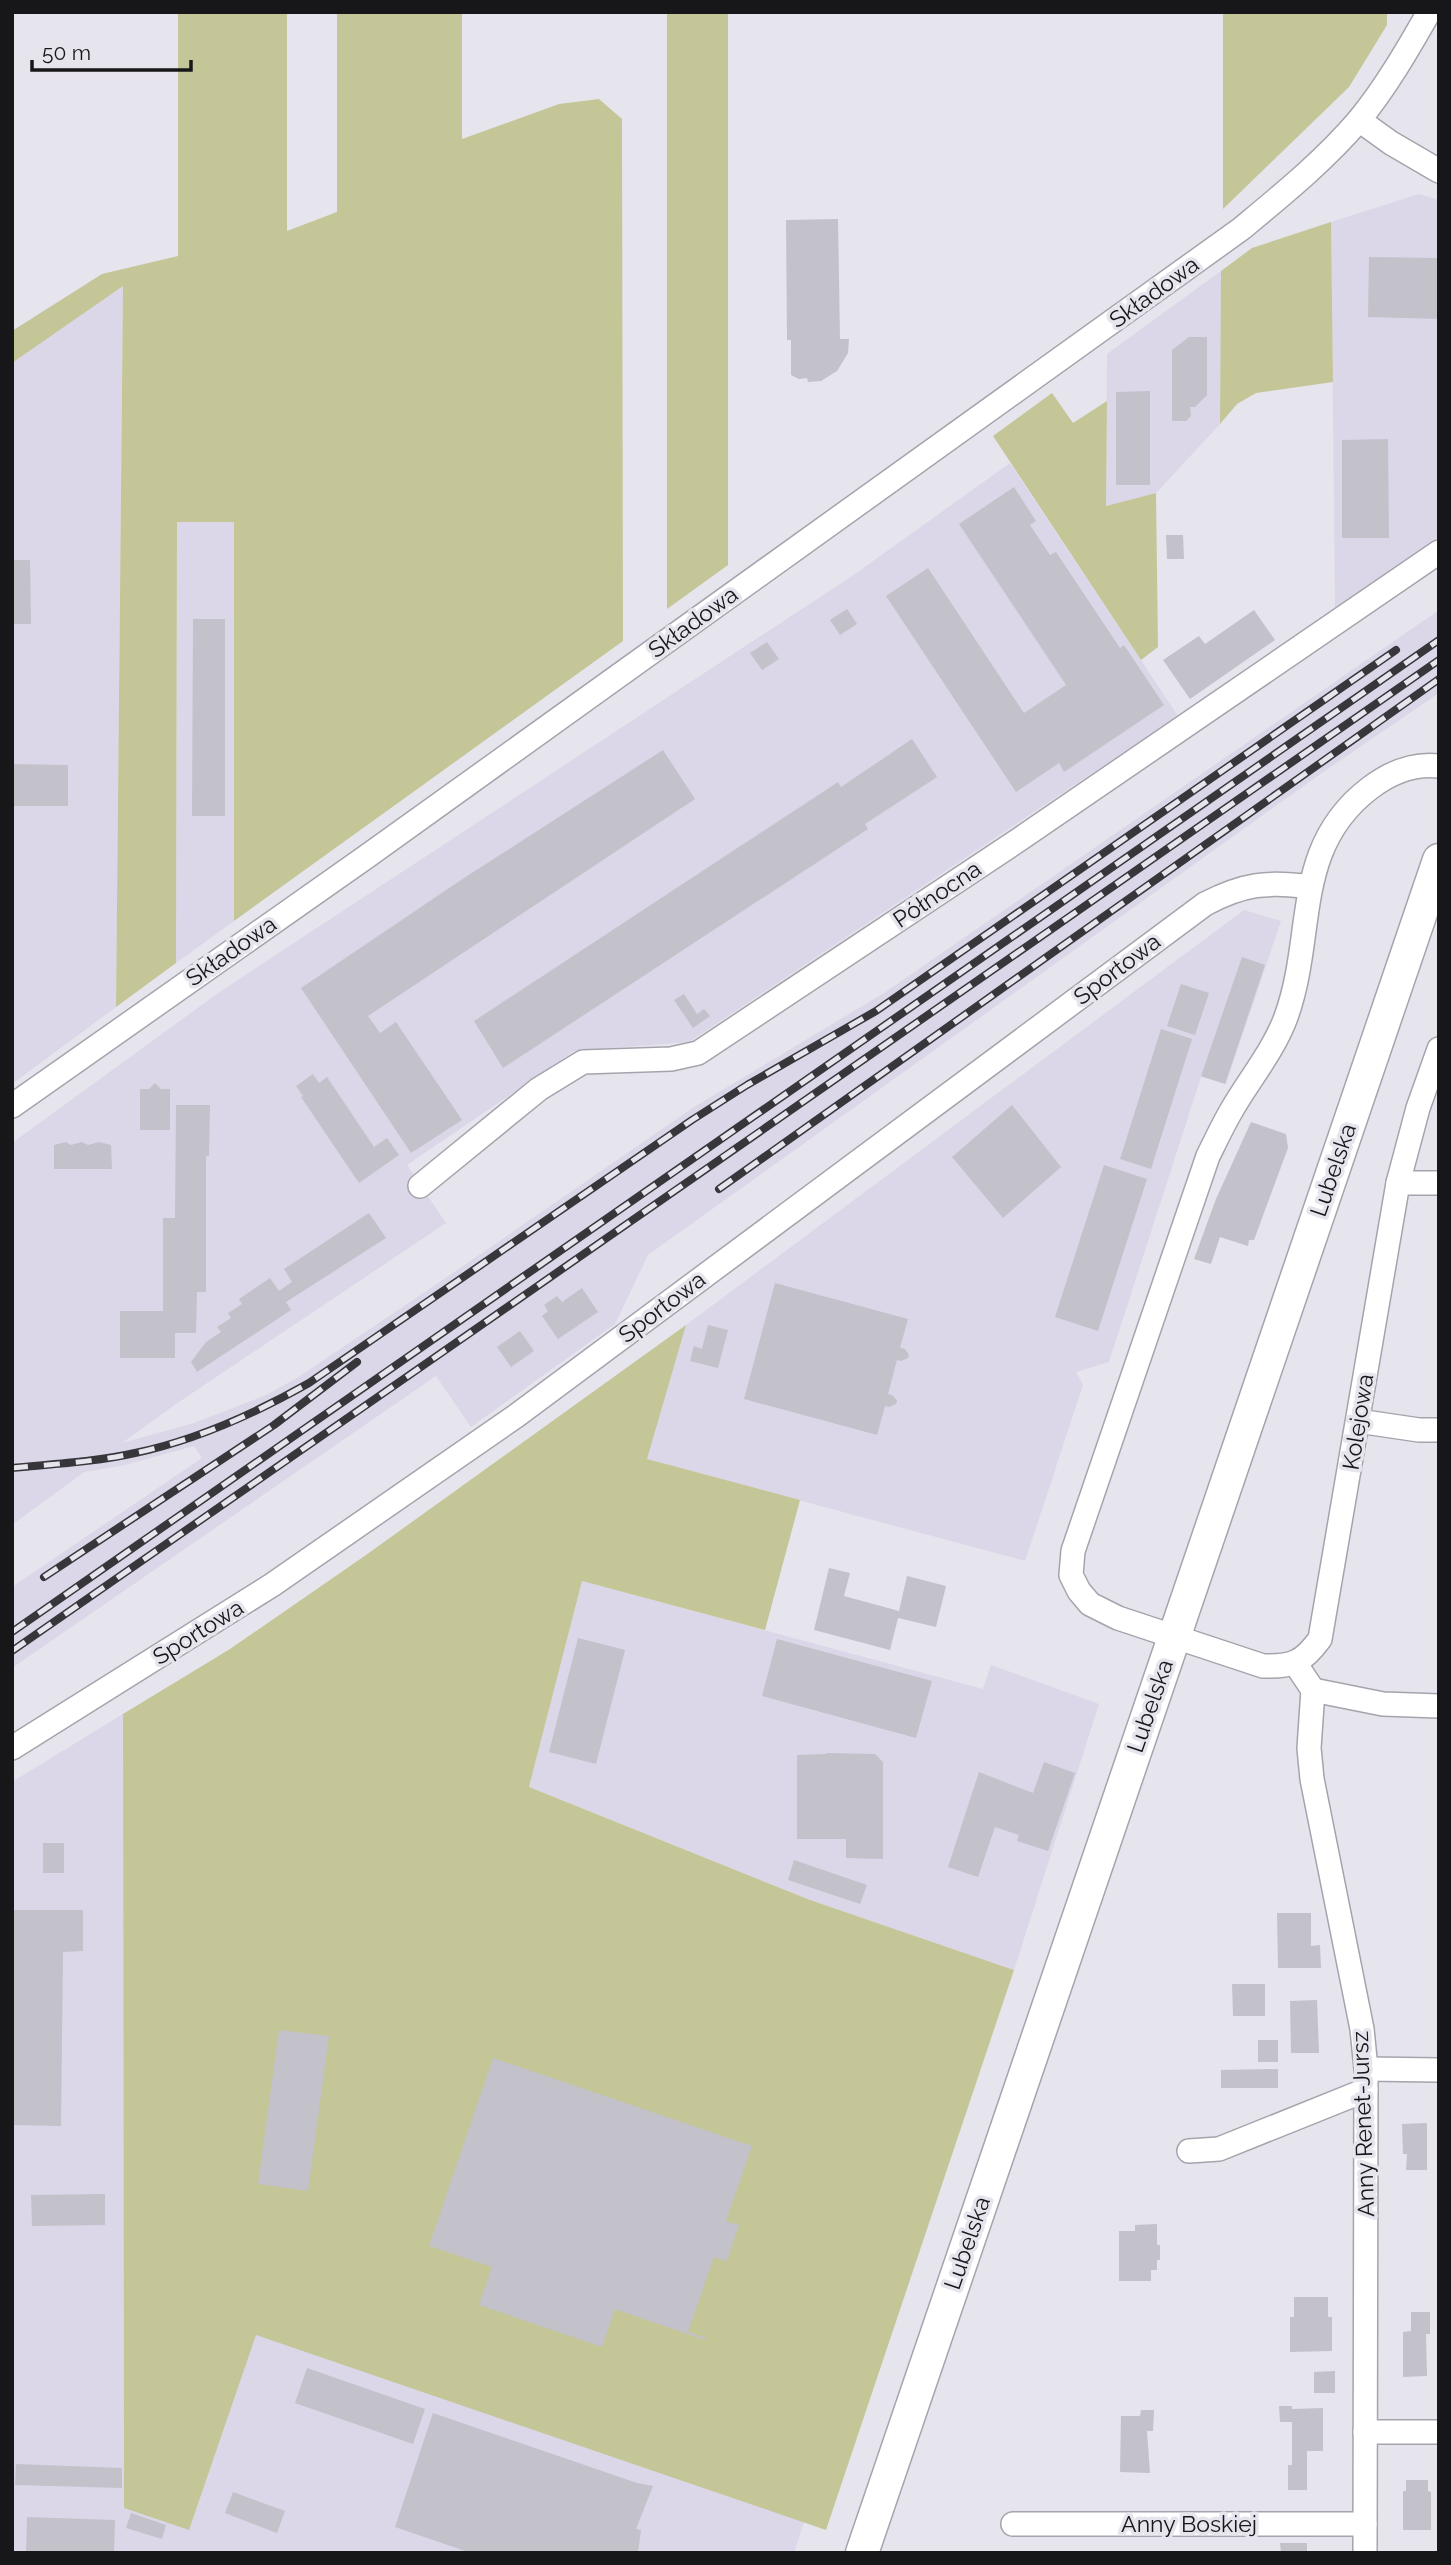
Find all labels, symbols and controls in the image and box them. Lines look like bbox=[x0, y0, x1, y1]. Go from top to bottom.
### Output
scale bar bbox=[32, 28, 191, 72]
text: 50 m bbox=[42, 40, 91, 65]
street label: Składowa bbox=[1104, 250, 1204, 333]
street label: Składowa bbox=[643, 580, 743, 663]
street label: Północna bbox=[888, 854, 986, 933]
street label: Składowa bbox=[180, 910, 281, 991]
street label: Sportowa bbox=[1068, 927, 1165, 1010]
street label: Lubelska bbox=[1304, 1120, 1361, 1220]
street label: Sportowa bbox=[613, 1265, 710, 1348]
street label: Kolejowa bbox=[1337, 1372, 1378, 1472]
street label: Sportowa bbox=[147, 1593, 248, 1670]
street label: Lubelska bbox=[1121, 1656, 1178, 1756]
street label: Anny Renet-Jursz bbox=[1346, 2031, 1379, 2217]
street label: Lubelska bbox=[938, 2193, 995, 2293]
street label: Anny Boskiej bbox=[1121, 2510, 1257, 2537]

